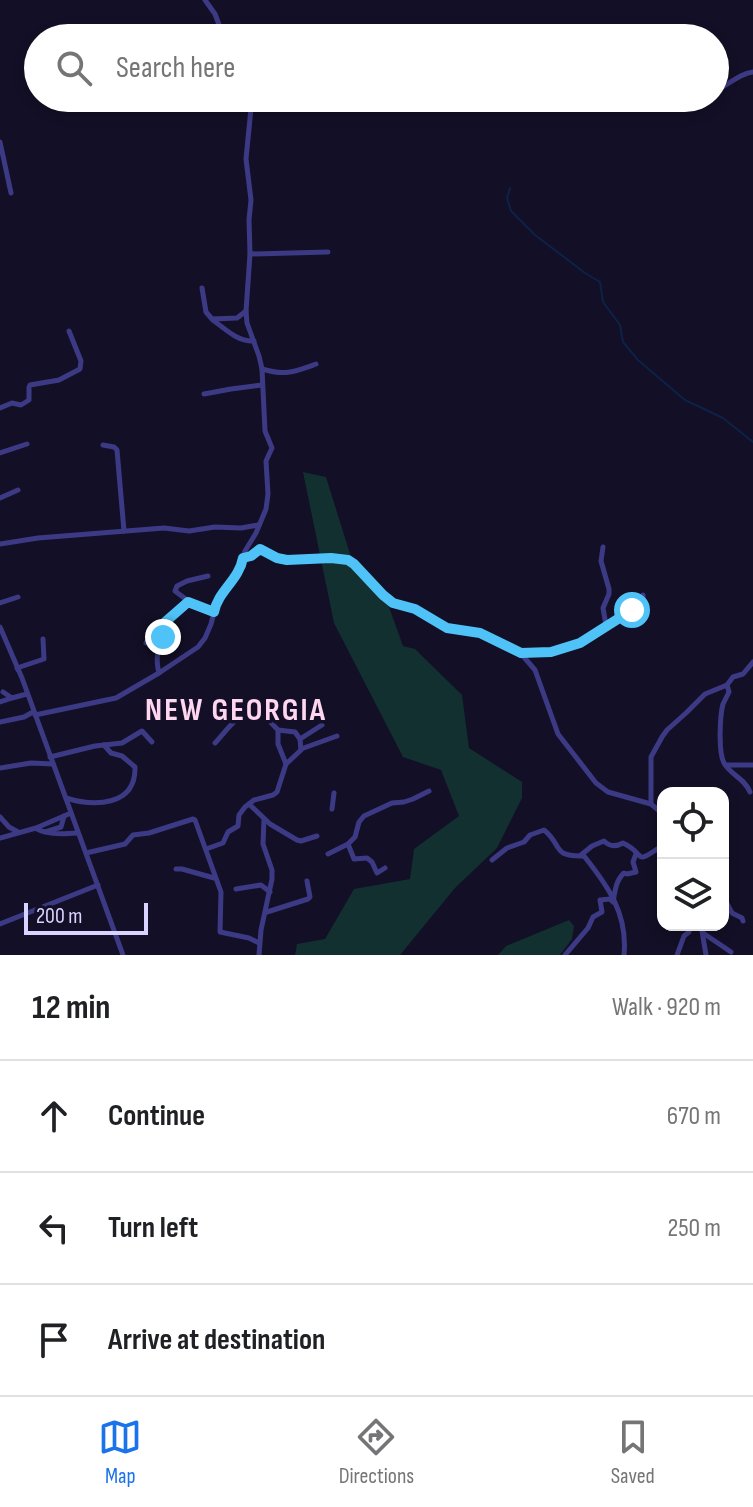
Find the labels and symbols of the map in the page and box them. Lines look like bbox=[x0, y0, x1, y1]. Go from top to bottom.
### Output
route start bbox=[614, 592, 650, 628]
route end bbox=[145, 619, 181, 655]
district label: NEW GEORGIA bbox=[145, 691, 327, 730]
scale bar bbox=[24, 899, 148, 935]

